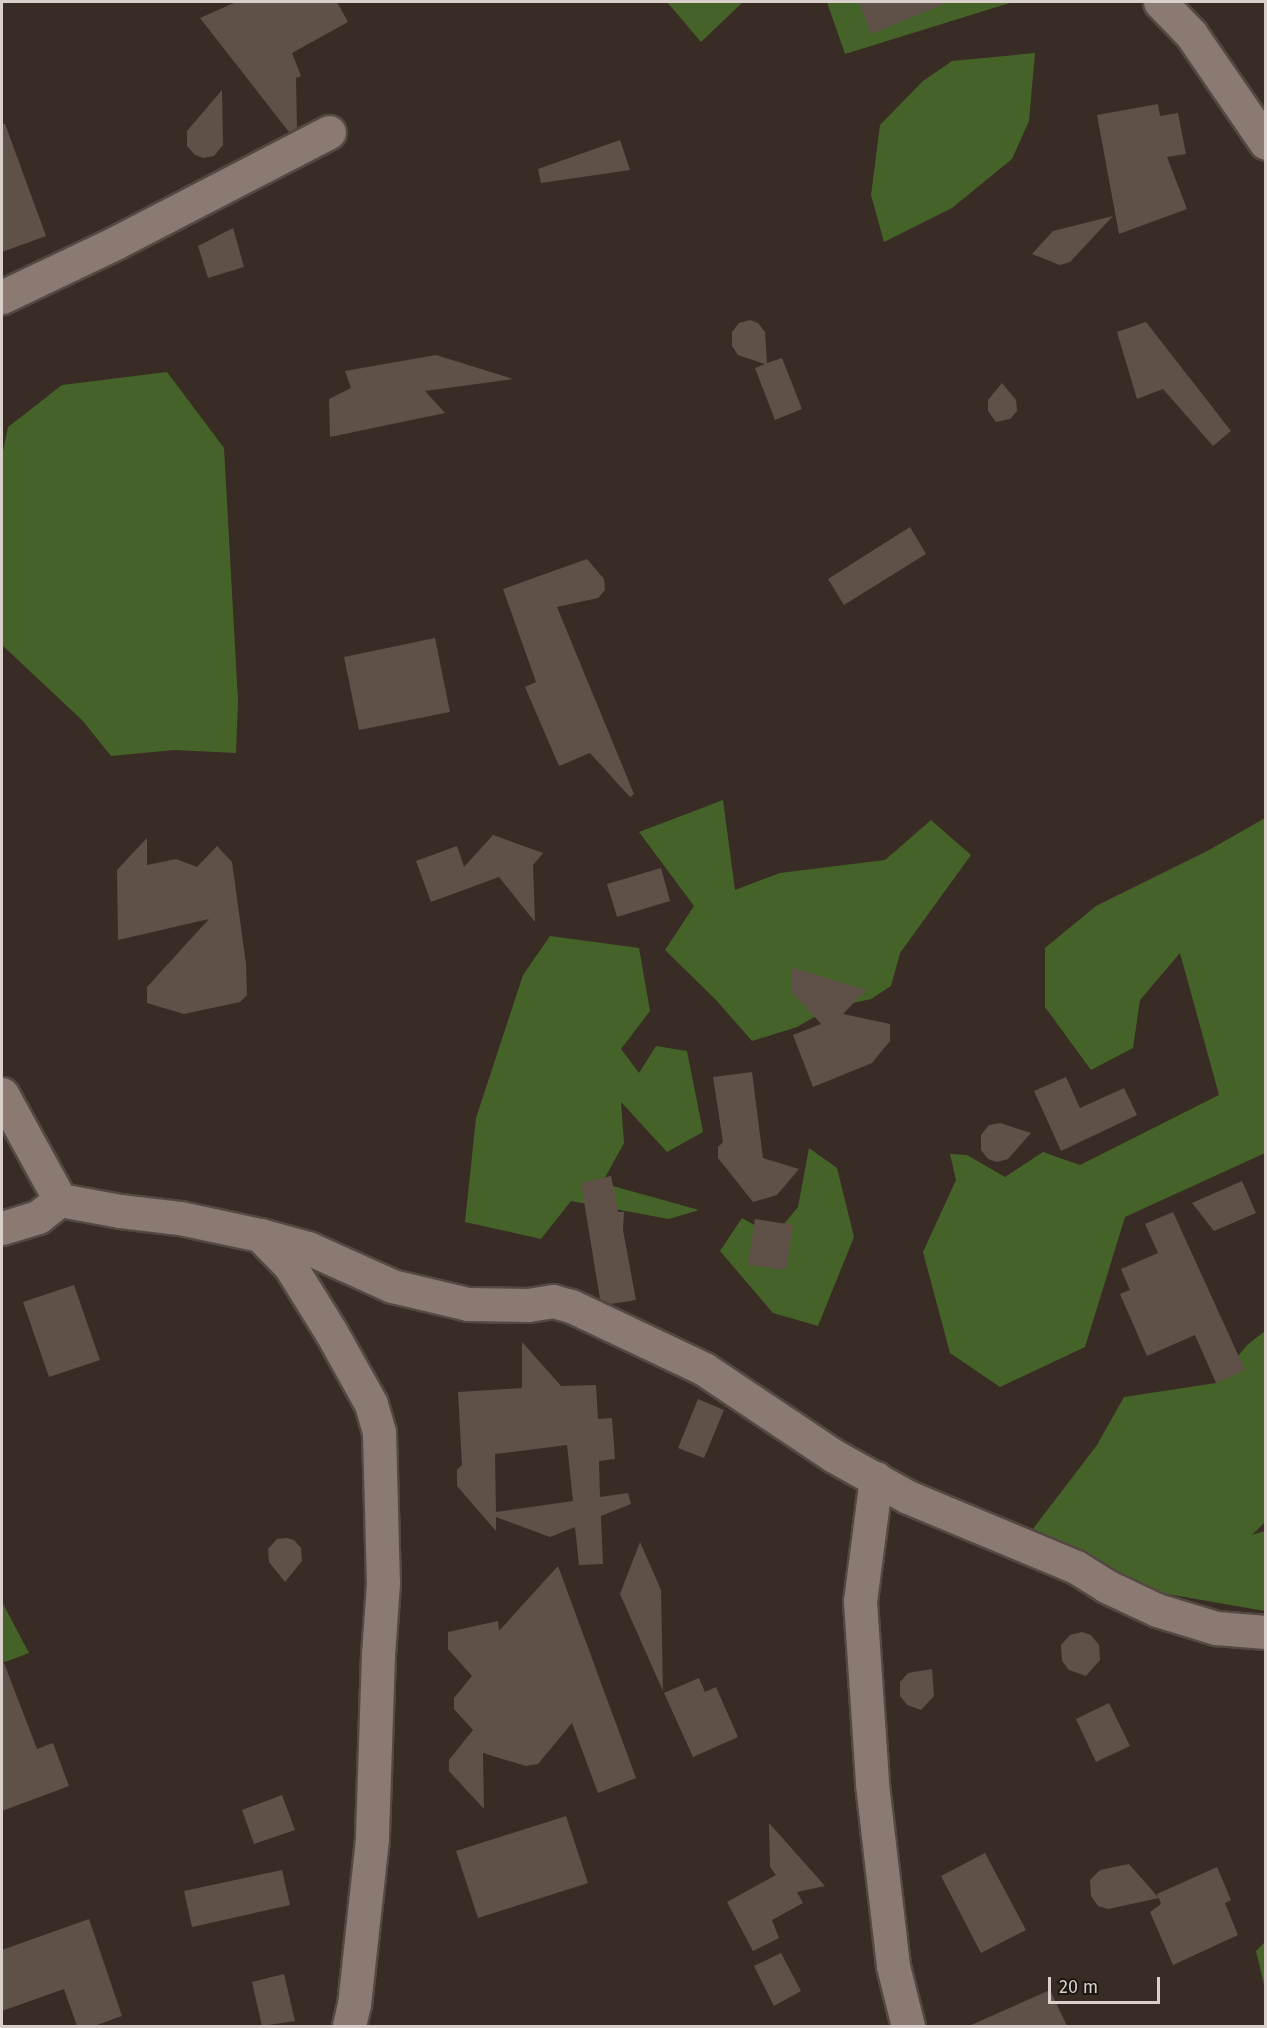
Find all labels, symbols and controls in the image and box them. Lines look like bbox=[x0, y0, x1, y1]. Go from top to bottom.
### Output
scale bar bbox=[1051, 1965, 1164, 2003]
text: 20 m bbox=[1059, 1976, 1098, 1998]

